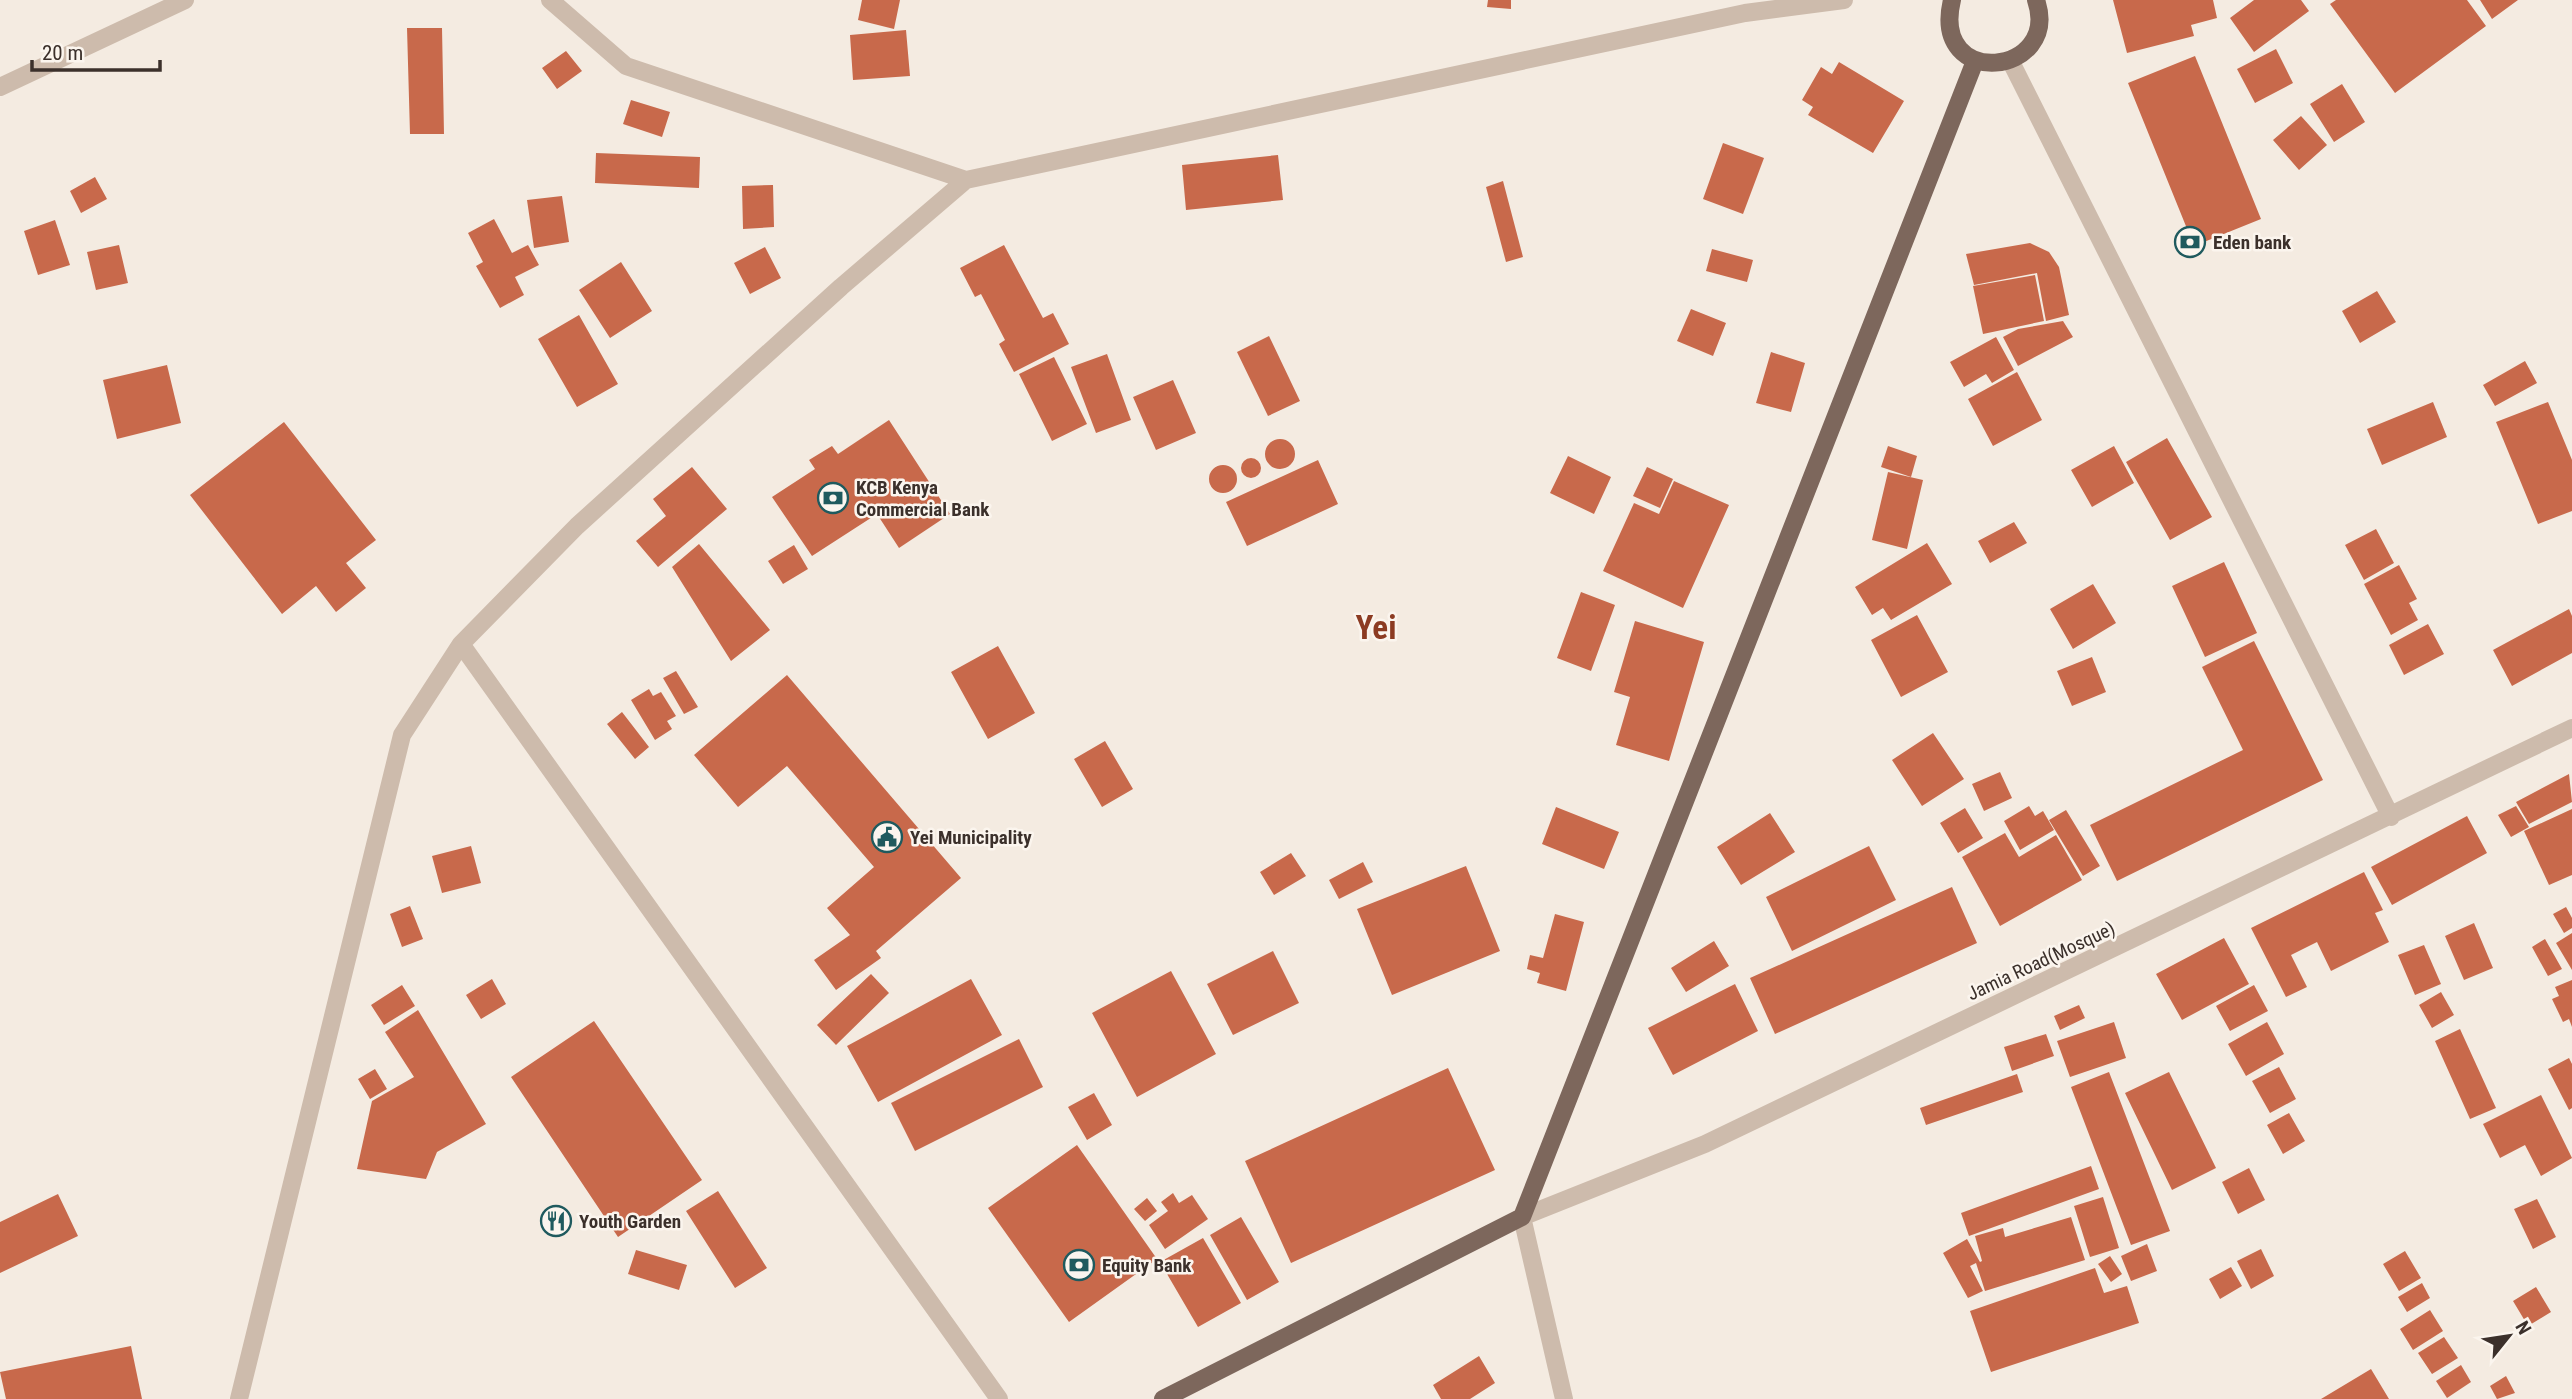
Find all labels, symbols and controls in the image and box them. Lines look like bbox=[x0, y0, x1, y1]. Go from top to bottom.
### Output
scale bar bbox=[32, 28, 159, 72]
text: 20 m bbox=[42, 41, 83, 65]
bank icon: Eden bank bbox=[2173, 225, 2207, 259]
place label: Eden bank bbox=[2213, 231, 2292, 254]
place label: KCB Kenya Commercial Bank bbox=[856, 476, 990, 521]
bank icon: KCB Kenya Commercial Bank bbox=[816, 481, 850, 515]
district label: Yei bbox=[1356, 608, 1396, 647]
public building icon: Yei Municipality bbox=[870, 820, 904, 854]
place label: Yei Municipality bbox=[910, 826, 1032, 849]
street label: Jamia Road(Mosque) bbox=[1963, 917, 2119, 1005]
restaurant icon: Youth Garden bbox=[539, 1204, 573, 1238]
place label: Youth Garden bbox=[579, 1210, 681, 1233]
bank icon: Equity Bank bbox=[1062, 1248, 1096, 1282]
place label: Equity Bank bbox=[1102, 1254, 1192, 1277]
north arrow bbox=[2474, 1301, 2544, 1371]
text: N bbox=[2510, 1317, 2536, 1339]

